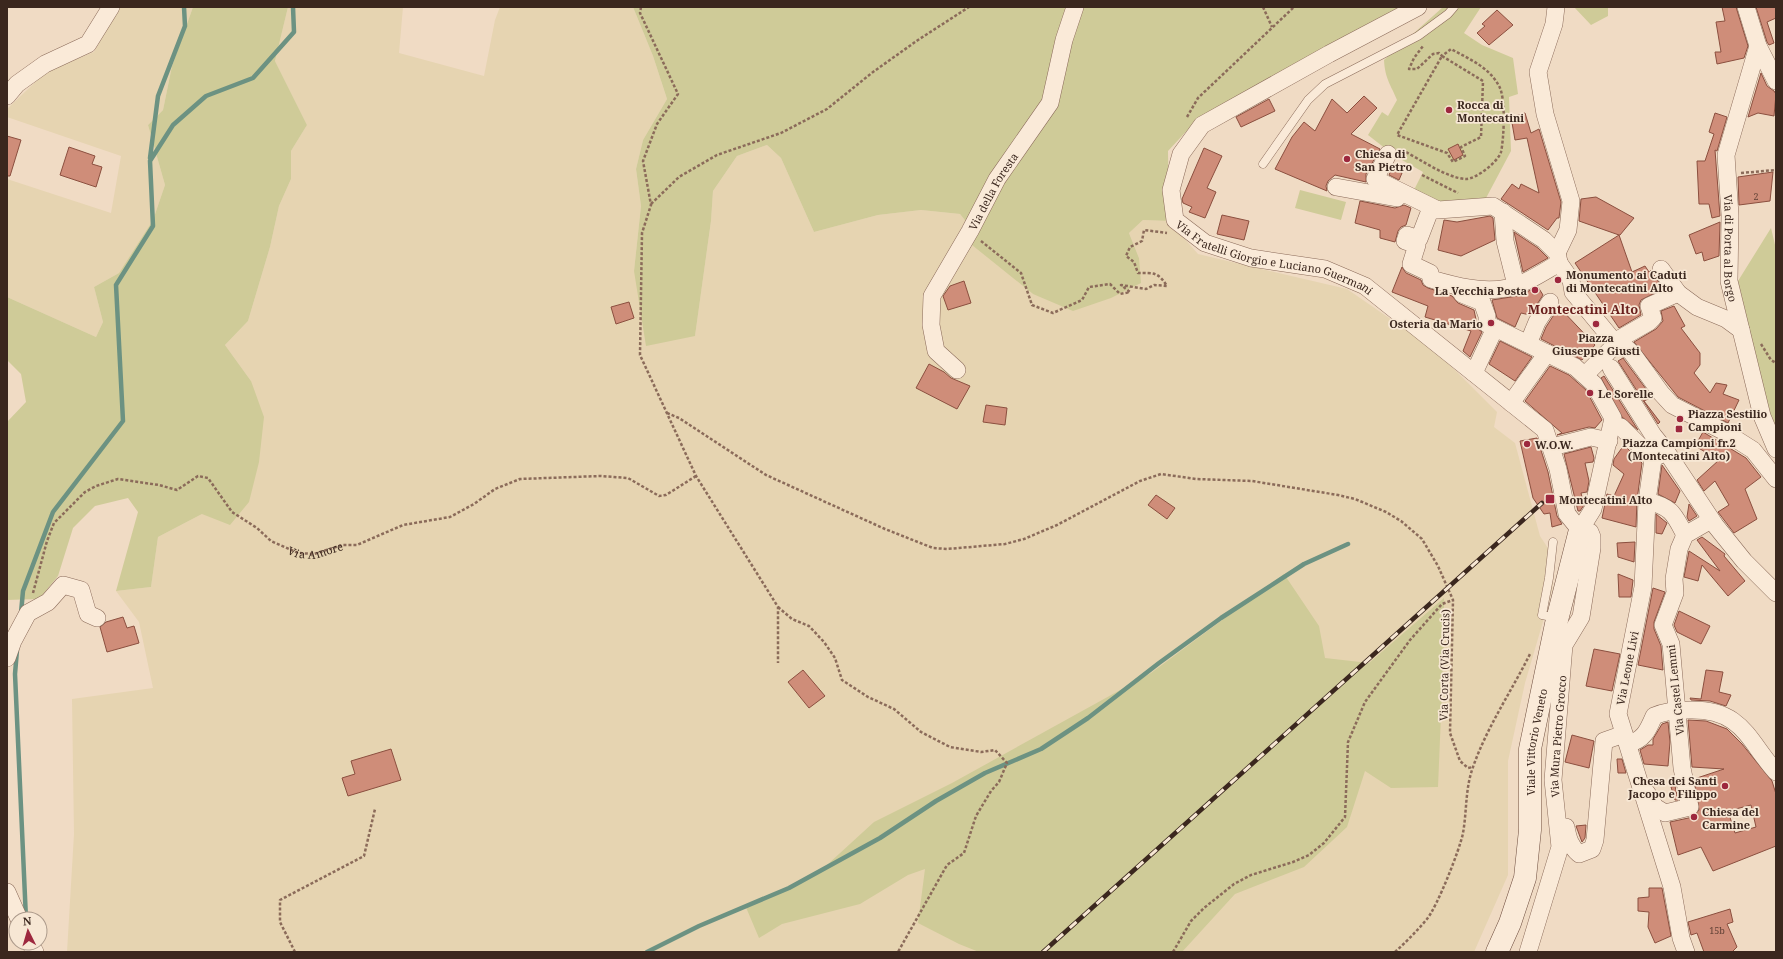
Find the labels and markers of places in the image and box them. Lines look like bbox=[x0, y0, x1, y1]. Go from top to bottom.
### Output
place label: Rocca di Montecatini bbox=[1457, 97, 1524, 125]
marker: Rocca di Montecatini bbox=[1444, 105, 1454, 115]
place label: Chiesa di San Pietro bbox=[1355, 146, 1413, 174]
marker: Chiesa di San Pietro bbox=[1342, 154, 1352, 164]
place label: Monumento ai Caduti di Montecatini Alto bbox=[1566, 267, 1687, 295]
marker: Monumento ai Caduti di Montecatini Alto bbox=[1553, 275, 1563, 285]
place label: La Vecchia Posta bbox=[1435, 283, 1527, 298]
marker: La Vecchia Posta bbox=[1530, 285, 1540, 295]
place label: Osteria da Mario bbox=[1389, 316, 1483, 331]
marker: Osteria da Mario bbox=[1486, 318, 1496, 328]
marker: Piazza Giuseppe Giusti bbox=[1591, 319, 1601, 329]
place label: Piazza Giuseppe Giusti bbox=[1552, 330, 1640, 358]
place label: Le Sorelle bbox=[1598, 386, 1654, 401]
marker: Le Sorelle bbox=[1585, 388, 1595, 398]
place label: Piazza Sestilio Campioni bbox=[1688, 406, 1768, 434]
marker: Piazza Sestilio Campioni bbox=[1675, 414, 1685, 424]
marker: Piazza Campioni fr.2 (Montecatini Alto) bbox=[1674, 424, 1684, 434]
place label: Piazza Campioni fr.2 (Montecatini Alto) bbox=[1622, 435, 1736, 463]
place label: W.O.W. bbox=[1535, 437, 1573, 452]
marker: W.O.W. bbox=[1522, 439, 1532, 449]
place label: Montecatini Alto bbox=[1559, 492, 1653, 507]
marker: Montecatini Alto bbox=[1544, 493, 1556, 505]
place label: Chesa dei Santi Jacopo e Filippo bbox=[1627, 773, 1717, 801]
marker: Chesa dei Santi Jacopo e Filippo bbox=[1720, 781, 1730, 791]
place label: Chiesa del Carmine bbox=[1702, 804, 1759, 832]
marker: Chiesa del Carmine bbox=[1689, 812, 1699, 822]

